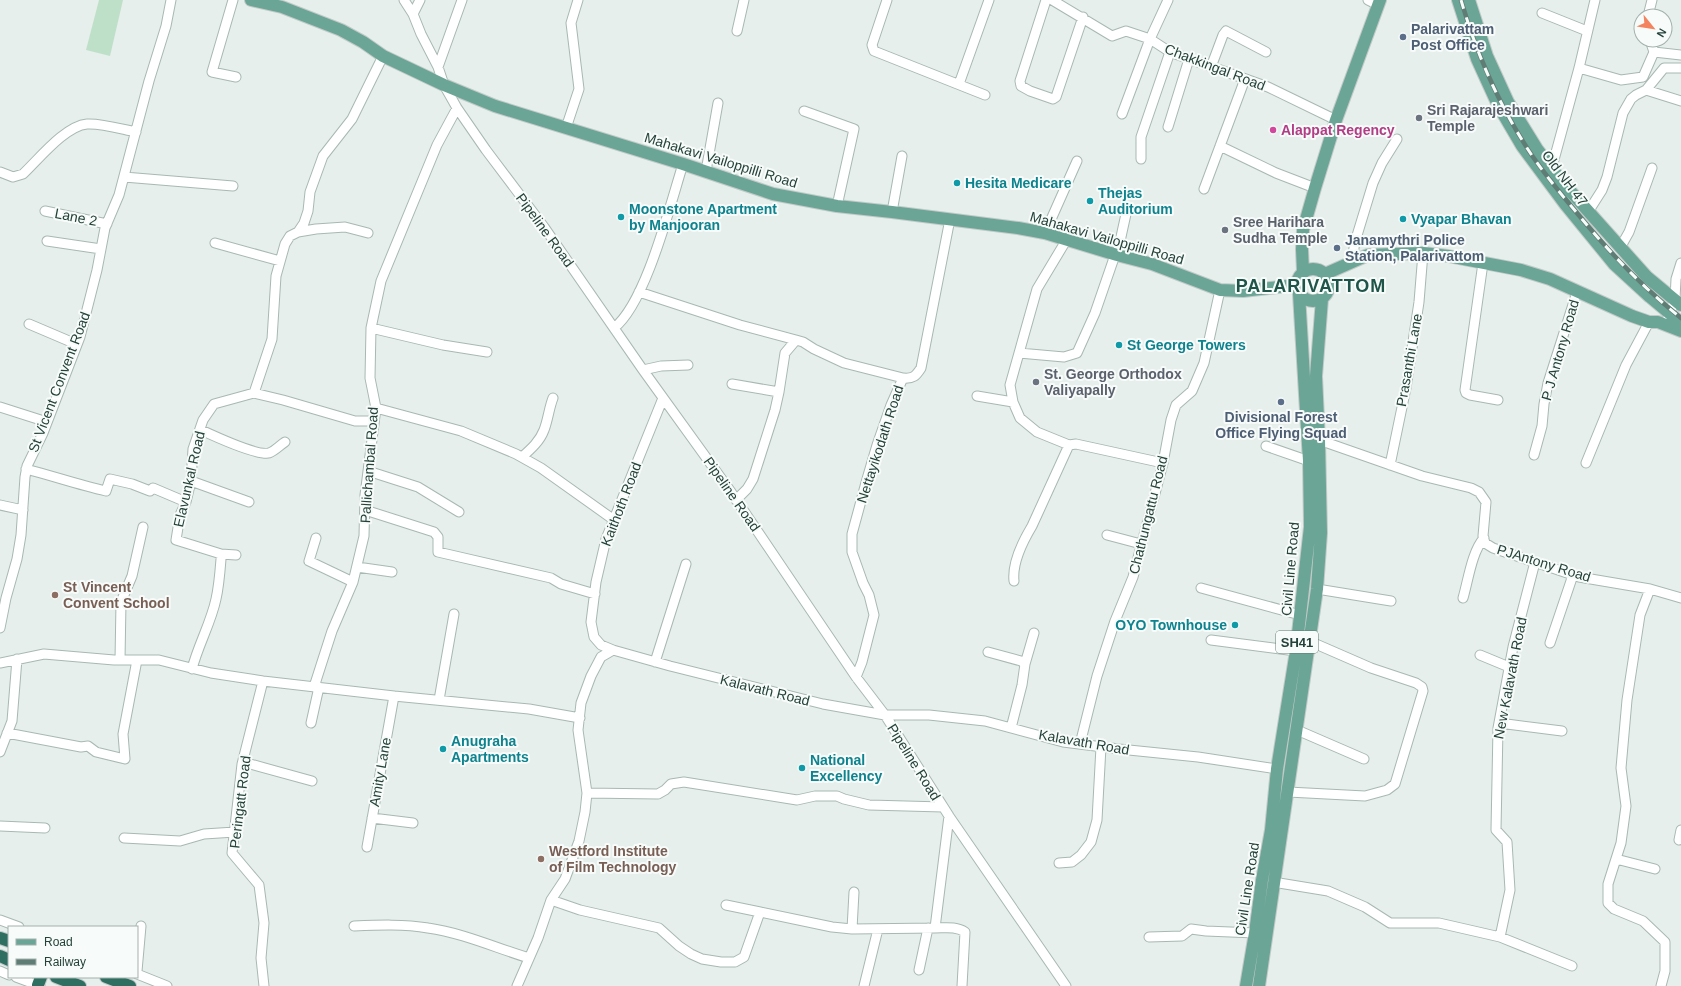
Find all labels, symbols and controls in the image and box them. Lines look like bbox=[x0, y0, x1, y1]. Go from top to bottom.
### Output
north arrow bbox=[1633, 8, 1673, 48]
place label: Palarivattam Post Office bbox=[1411, 21, 1494, 53]
text: N bbox=[1654, 27, 1669, 39]
marker: Palarivattam Post Office bbox=[1398, 32, 1408, 42]
street label: Chakkingal Road bbox=[1162, 40, 1268, 94]
place label: Sri Rajarajeshwari Temple bbox=[1427, 102, 1548, 134]
marker: Sri Rajarajeshwari Temple bbox=[1414, 113, 1424, 123]
place label: Alappat Regency bbox=[1281, 122, 1395, 138]
marker: Alappat Regency bbox=[1268, 125, 1278, 135]
street label: Mahakavi Vailoppilli Road bbox=[643, 129, 799, 191]
street label: Old NH 47 bbox=[1539, 147, 1591, 209]
place label: Hesita Medicare bbox=[965, 175, 1072, 191]
marker: Hesita Medicare bbox=[952, 178, 962, 188]
place label: Thejas Auditorium bbox=[1098, 185, 1173, 217]
street label: Pipeline Road bbox=[513, 190, 577, 270]
marker: Thejas Auditorium bbox=[1085, 196, 1095, 206]
place label: Moonstone Apartment by Manjooran bbox=[629, 201, 777, 233]
street label: Lane 2 bbox=[53, 205, 99, 229]
street label: Mahakavi Vailoppilli Road bbox=[1028, 208, 1186, 268]
place label: Vyapar Bhavan bbox=[1411, 211, 1512, 227]
marker: Moonstone Apartment by Manjooran bbox=[616, 212, 626, 222]
place label: Sree Harihara Sudha Temple bbox=[1233, 214, 1328, 246]
marker: Vyapar Bhavan bbox=[1398, 214, 1408, 224]
marker: Sree Harihara Sudha Temple bbox=[1220, 225, 1230, 235]
place label: Janamythri Police Station, Palarivattom bbox=[1345, 232, 1484, 264]
marker: Janamythri Police Station, Palarivattom bbox=[1332, 243, 1342, 253]
district label: PALARIVATTOM bbox=[1236, 276, 1386, 296]
street label: P J Antony Road bbox=[1538, 298, 1582, 402]
street label: St Vicent Convent Road bbox=[25, 310, 93, 454]
street label: Prasanthi Lane bbox=[1393, 312, 1425, 408]
place label: St George Towers bbox=[1127, 337, 1246, 353]
marker: St George Towers bbox=[1114, 340, 1124, 350]
place label: St. George Orthodox Valiyapally bbox=[1044, 366, 1182, 398]
marker: St. George Orthodox Valiyapally bbox=[1031, 377, 1041, 387]
street label: Nettayikodath Road bbox=[853, 383, 907, 505]
marker: Divisional Forest Office Flying Squad bbox=[1276, 397, 1286, 407]
street label: Pallichambal Road bbox=[357, 406, 381, 524]
place label: Divisional Forest Office Flying Squad bbox=[1215, 409, 1347, 441]
street label: Elavunkal Road bbox=[170, 429, 208, 529]
street label: Pipeline Road bbox=[700, 454, 764, 534]
street label: Chathungattu Road bbox=[1126, 454, 1170, 576]
street label: Kaithoth Road bbox=[598, 460, 644, 548]
street label: Civil Line Road bbox=[1278, 521, 1302, 617]
street label: PJAntony Road bbox=[1495, 541, 1593, 585]
place label: St Vincent Convent School bbox=[63, 579, 170, 611]
marker: St Vincent Convent School bbox=[50, 590, 60, 600]
street label: New Kalavath Road bbox=[1490, 616, 1530, 740]
place label: OYO Townhouse bbox=[1115, 617, 1227, 633]
marker: OYO Townhouse bbox=[1230, 620, 1240, 630]
road number: SH41 bbox=[1276, 631, 1318, 653]
street label: Kalavath Road bbox=[719, 671, 811, 709]
street label: Pipeline Road bbox=[884, 721, 944, 803]
street label: Kalavath Road bbox=[1037, 726, 1131, 758]
place label: Anugraha Apartments bbox=[451, 733, 529, 765]
street label: Amity Lane bbox=[366, 736, 394, 808]
marker: Anugraha Apartments bbox=[438, 744, 448, 754]
place label: National Excellency bbox=[810, 752, 883, 784]
street label: Peringatt Road bbox=[226, 755, 254, 849]
marker: National Excellency bbox=[797, 763, 807, 773]
street label: Civil Line Road bbox=[1232, 841, 1262, 937]
place label: Westford Institute of Film Technology bbox=[549, 843, 677, 875]
marker: Westford Institute of Film Technology bbox=[536, 854, 546, 864]
legend bbox=[8, 926, 138, 978]
text: Road bbox=[44, 935, 73, 949]
text: Railway bbox=[44, 955, 86, 969]

